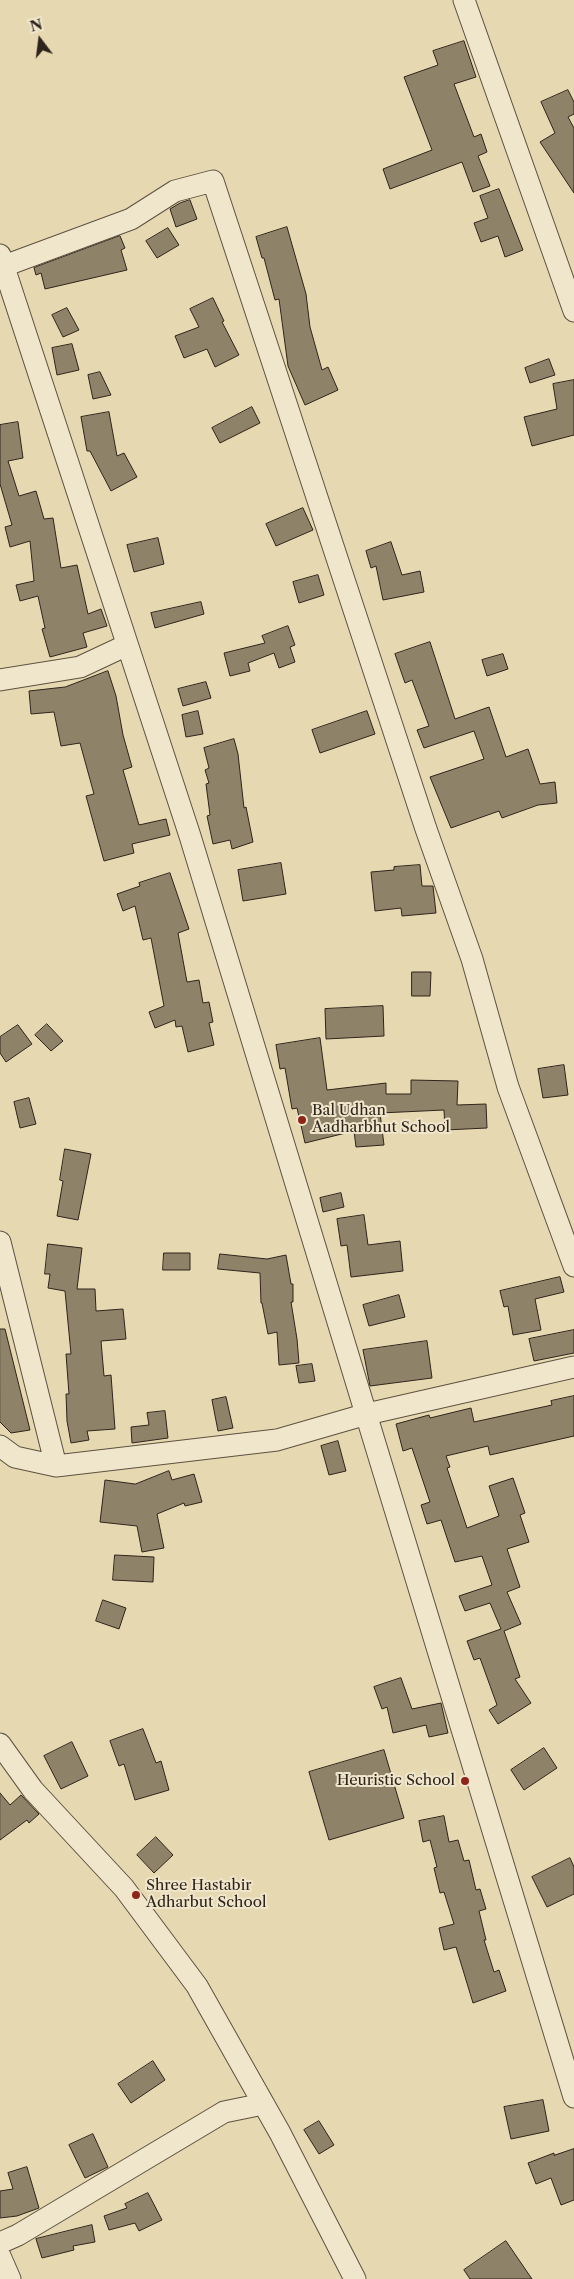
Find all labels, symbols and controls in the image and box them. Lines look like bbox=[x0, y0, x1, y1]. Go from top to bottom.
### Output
north arrow bbox=[15, 15, 65, 65]
text: N bbox=[28, 15, 44, 36]
place label: Bal Udhan Aadharbhut School bbox=[312, 1102, 450, 1137]
marker: Bal Udhan Aadharbhut School bbox=[296, 1114, 308, 1126]
place label: Heuristic School bbox=[337, 1772, 455, 1790]
marker: Heuristic School bbox=[459, 1775, 471, 1787]
place label: Shree Hastabir Adharbut School bbox=[146, 1877, 266, 1912]
marker: Shree Hastabir Adharbut School bbox=[130, 1889, 142, 1901]

